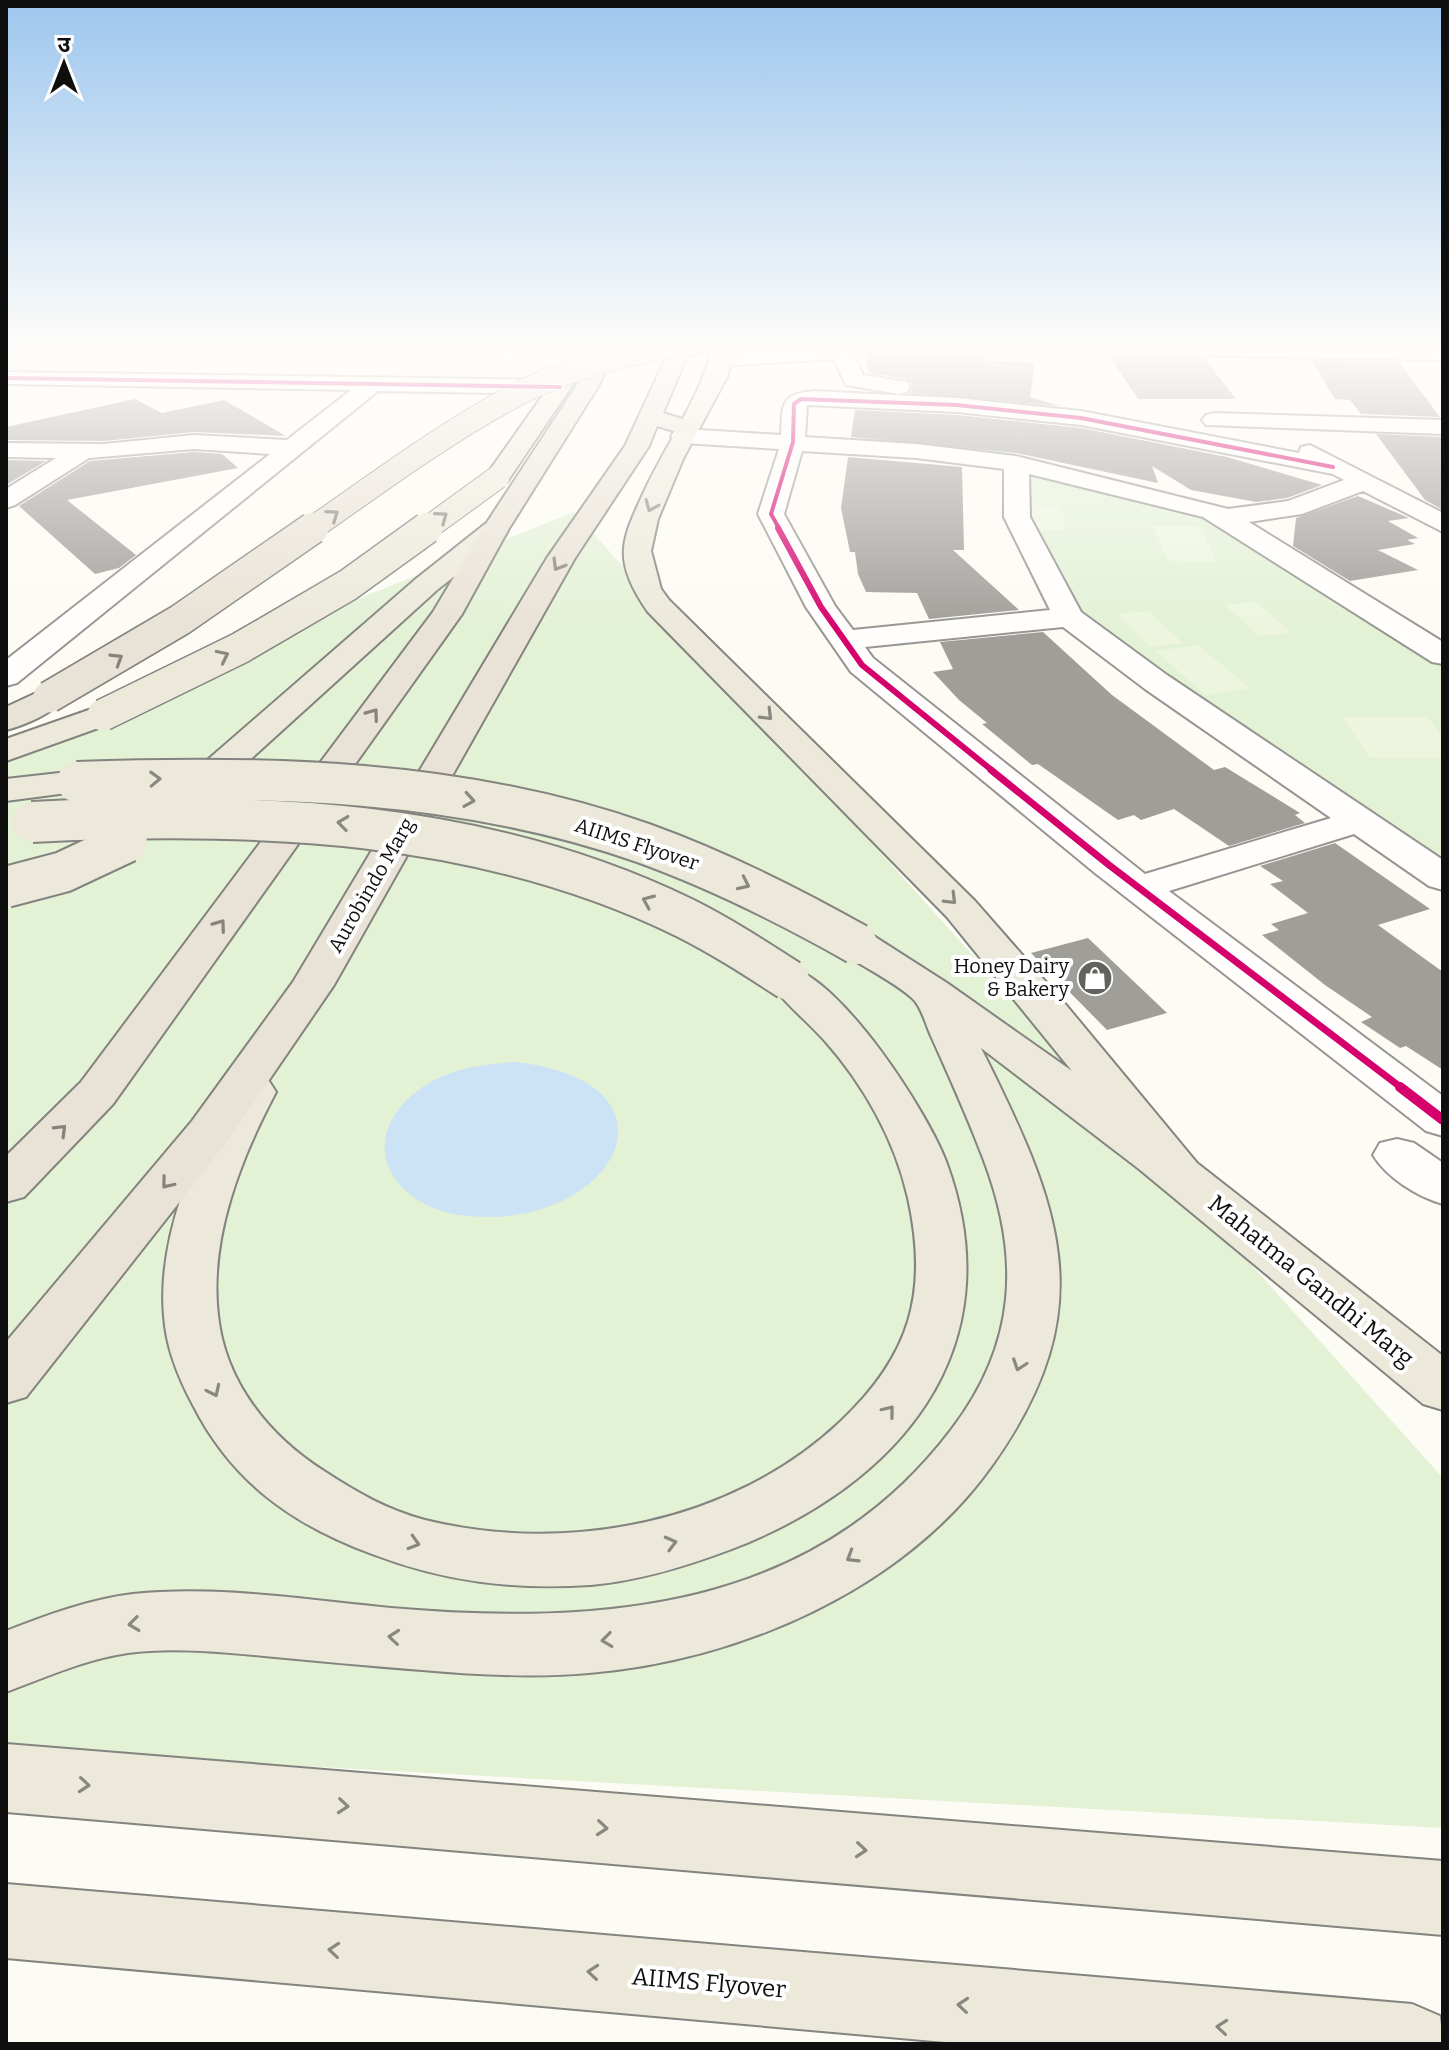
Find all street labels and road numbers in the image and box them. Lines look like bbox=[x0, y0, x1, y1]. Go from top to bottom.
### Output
street label: Aurobindo Marg bbox=[323, 813, 419, 957]
street label: AIIMS Flyover bbox=[572, 813, 702, 875]
street label: Mahatma Gandhi Marg bbox=[1203, 1190, 1419, 1372]
street label: AIIMS Flyover bbox=[631, 1962, 788, 2004]

